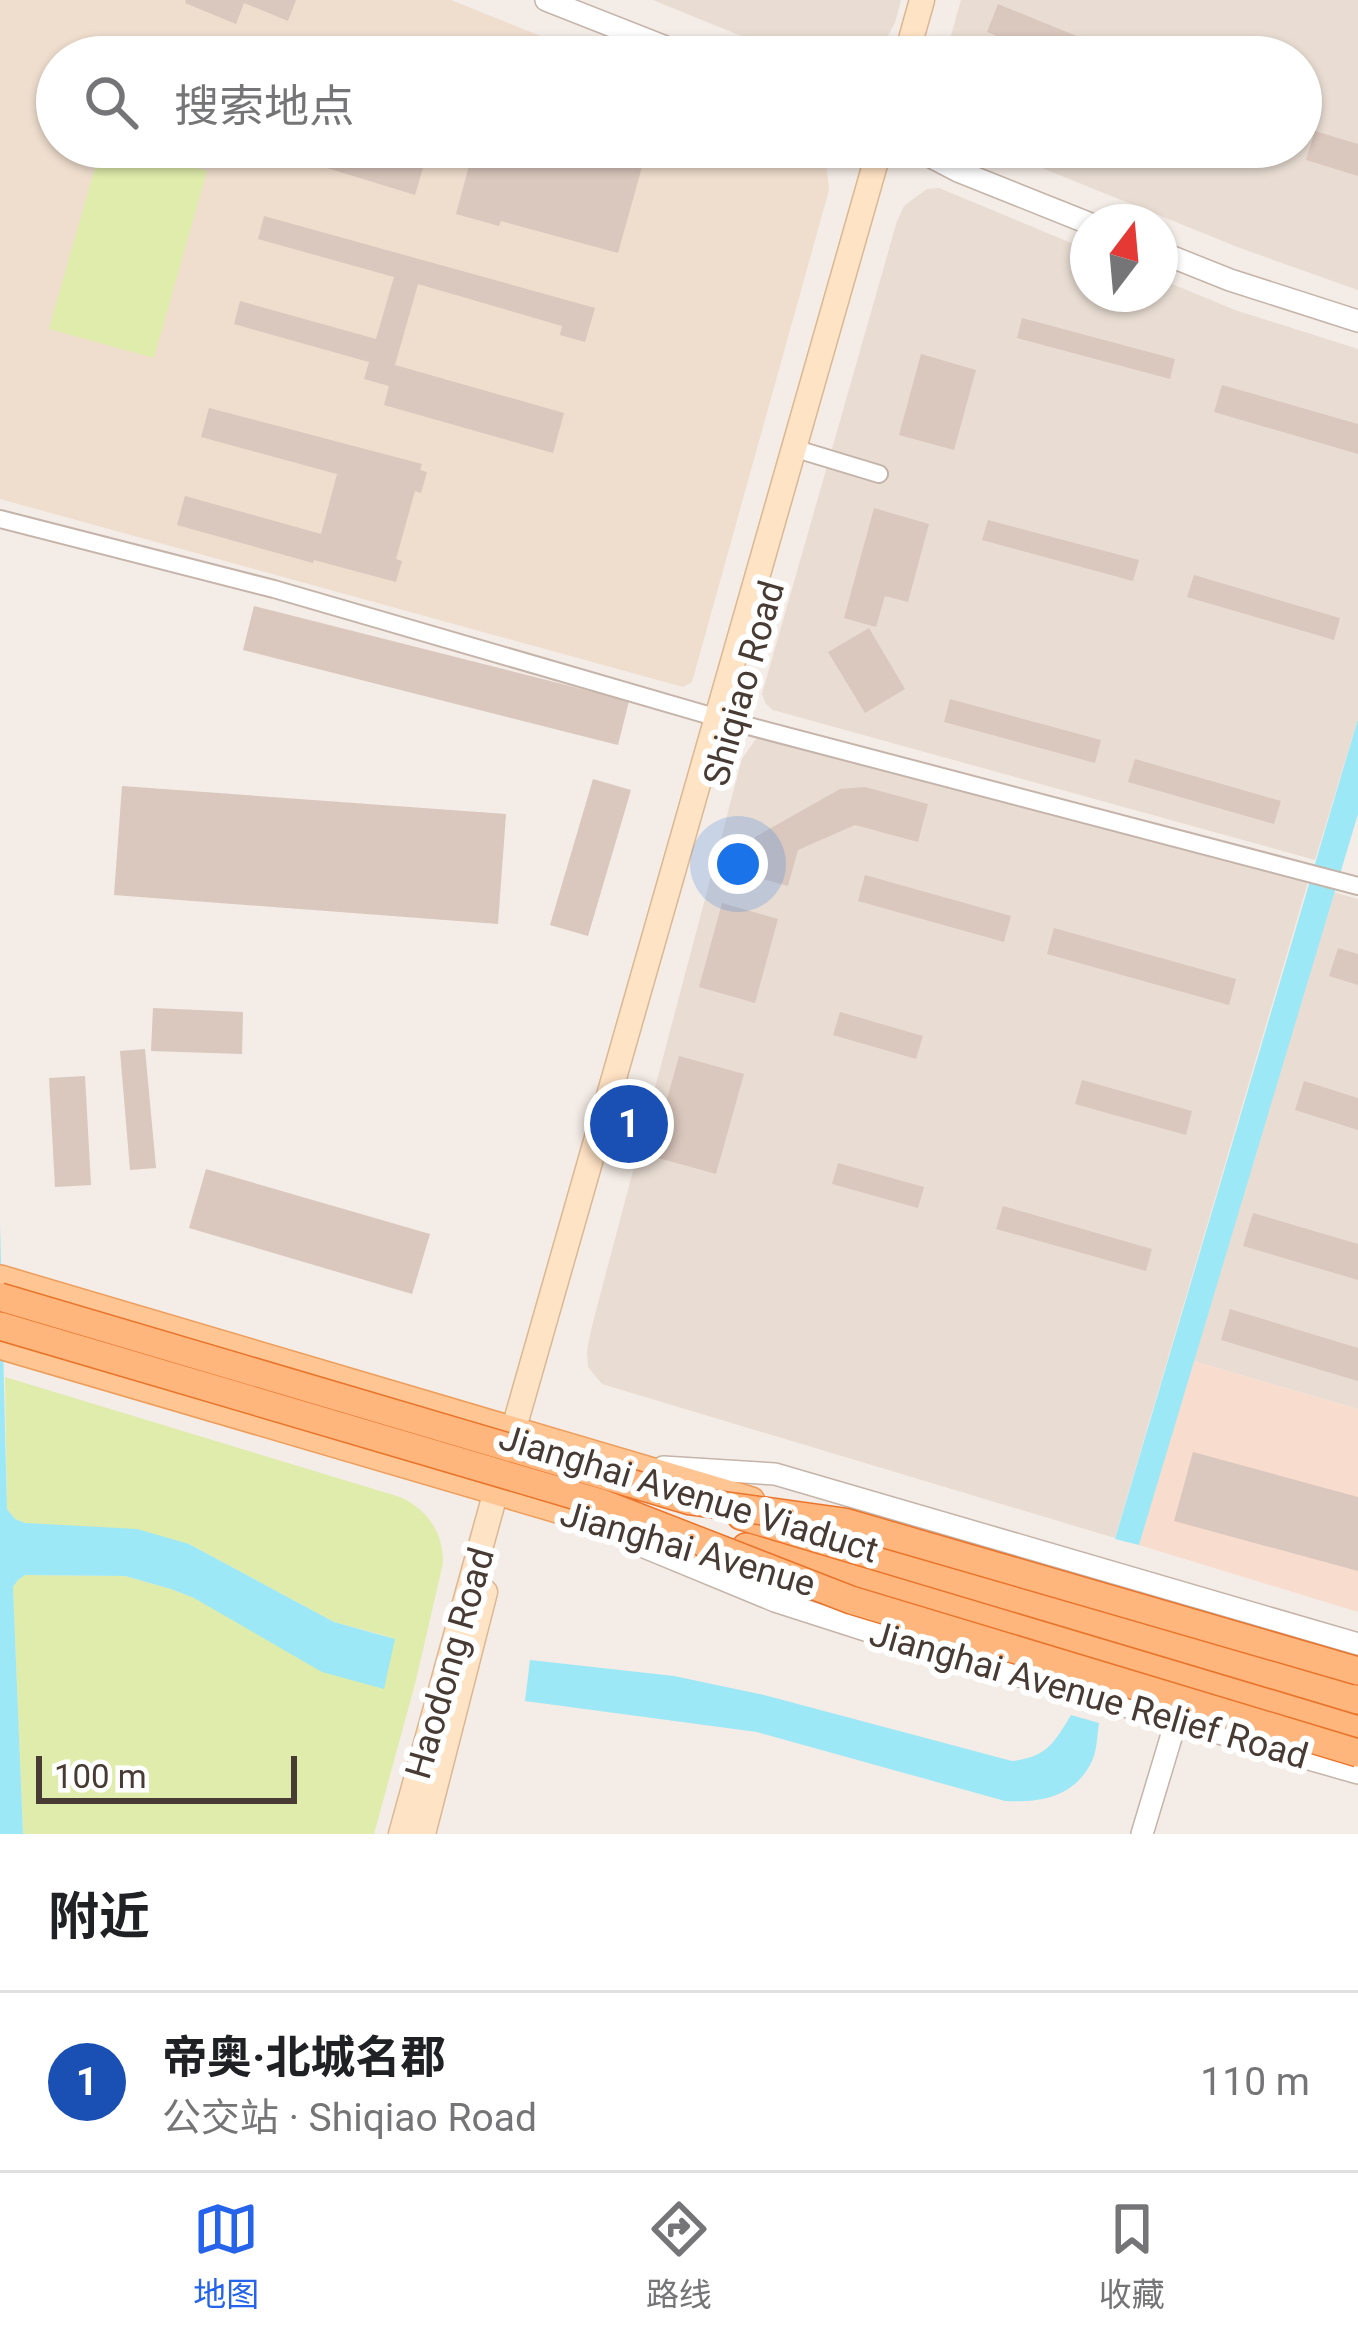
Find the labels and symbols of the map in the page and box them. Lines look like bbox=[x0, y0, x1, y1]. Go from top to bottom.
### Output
north arrow bbox=[1070, 204, 1178, 312]
street label: Shiqiao Road bbox=[695, 576, 793, 790]
your location bbox=[708, 834, 768, 894]
pin: 1 bbox=[590, 1079, 668, 1169]
street label: Jianghai Avenue Viaduct bbox=[494, 1415, 884, 1571]
street label: Jianghai Avenue bbox=[556, 1491, 820, 1605]
street label: Haodong Road bbox=[397, 1543, 503, 1784]
street label: Jianghai Avenue Relief Road bbox=[865, 1612, 1313, 1778]
scale bar bbox=[36, 1750, 297, 1803]

